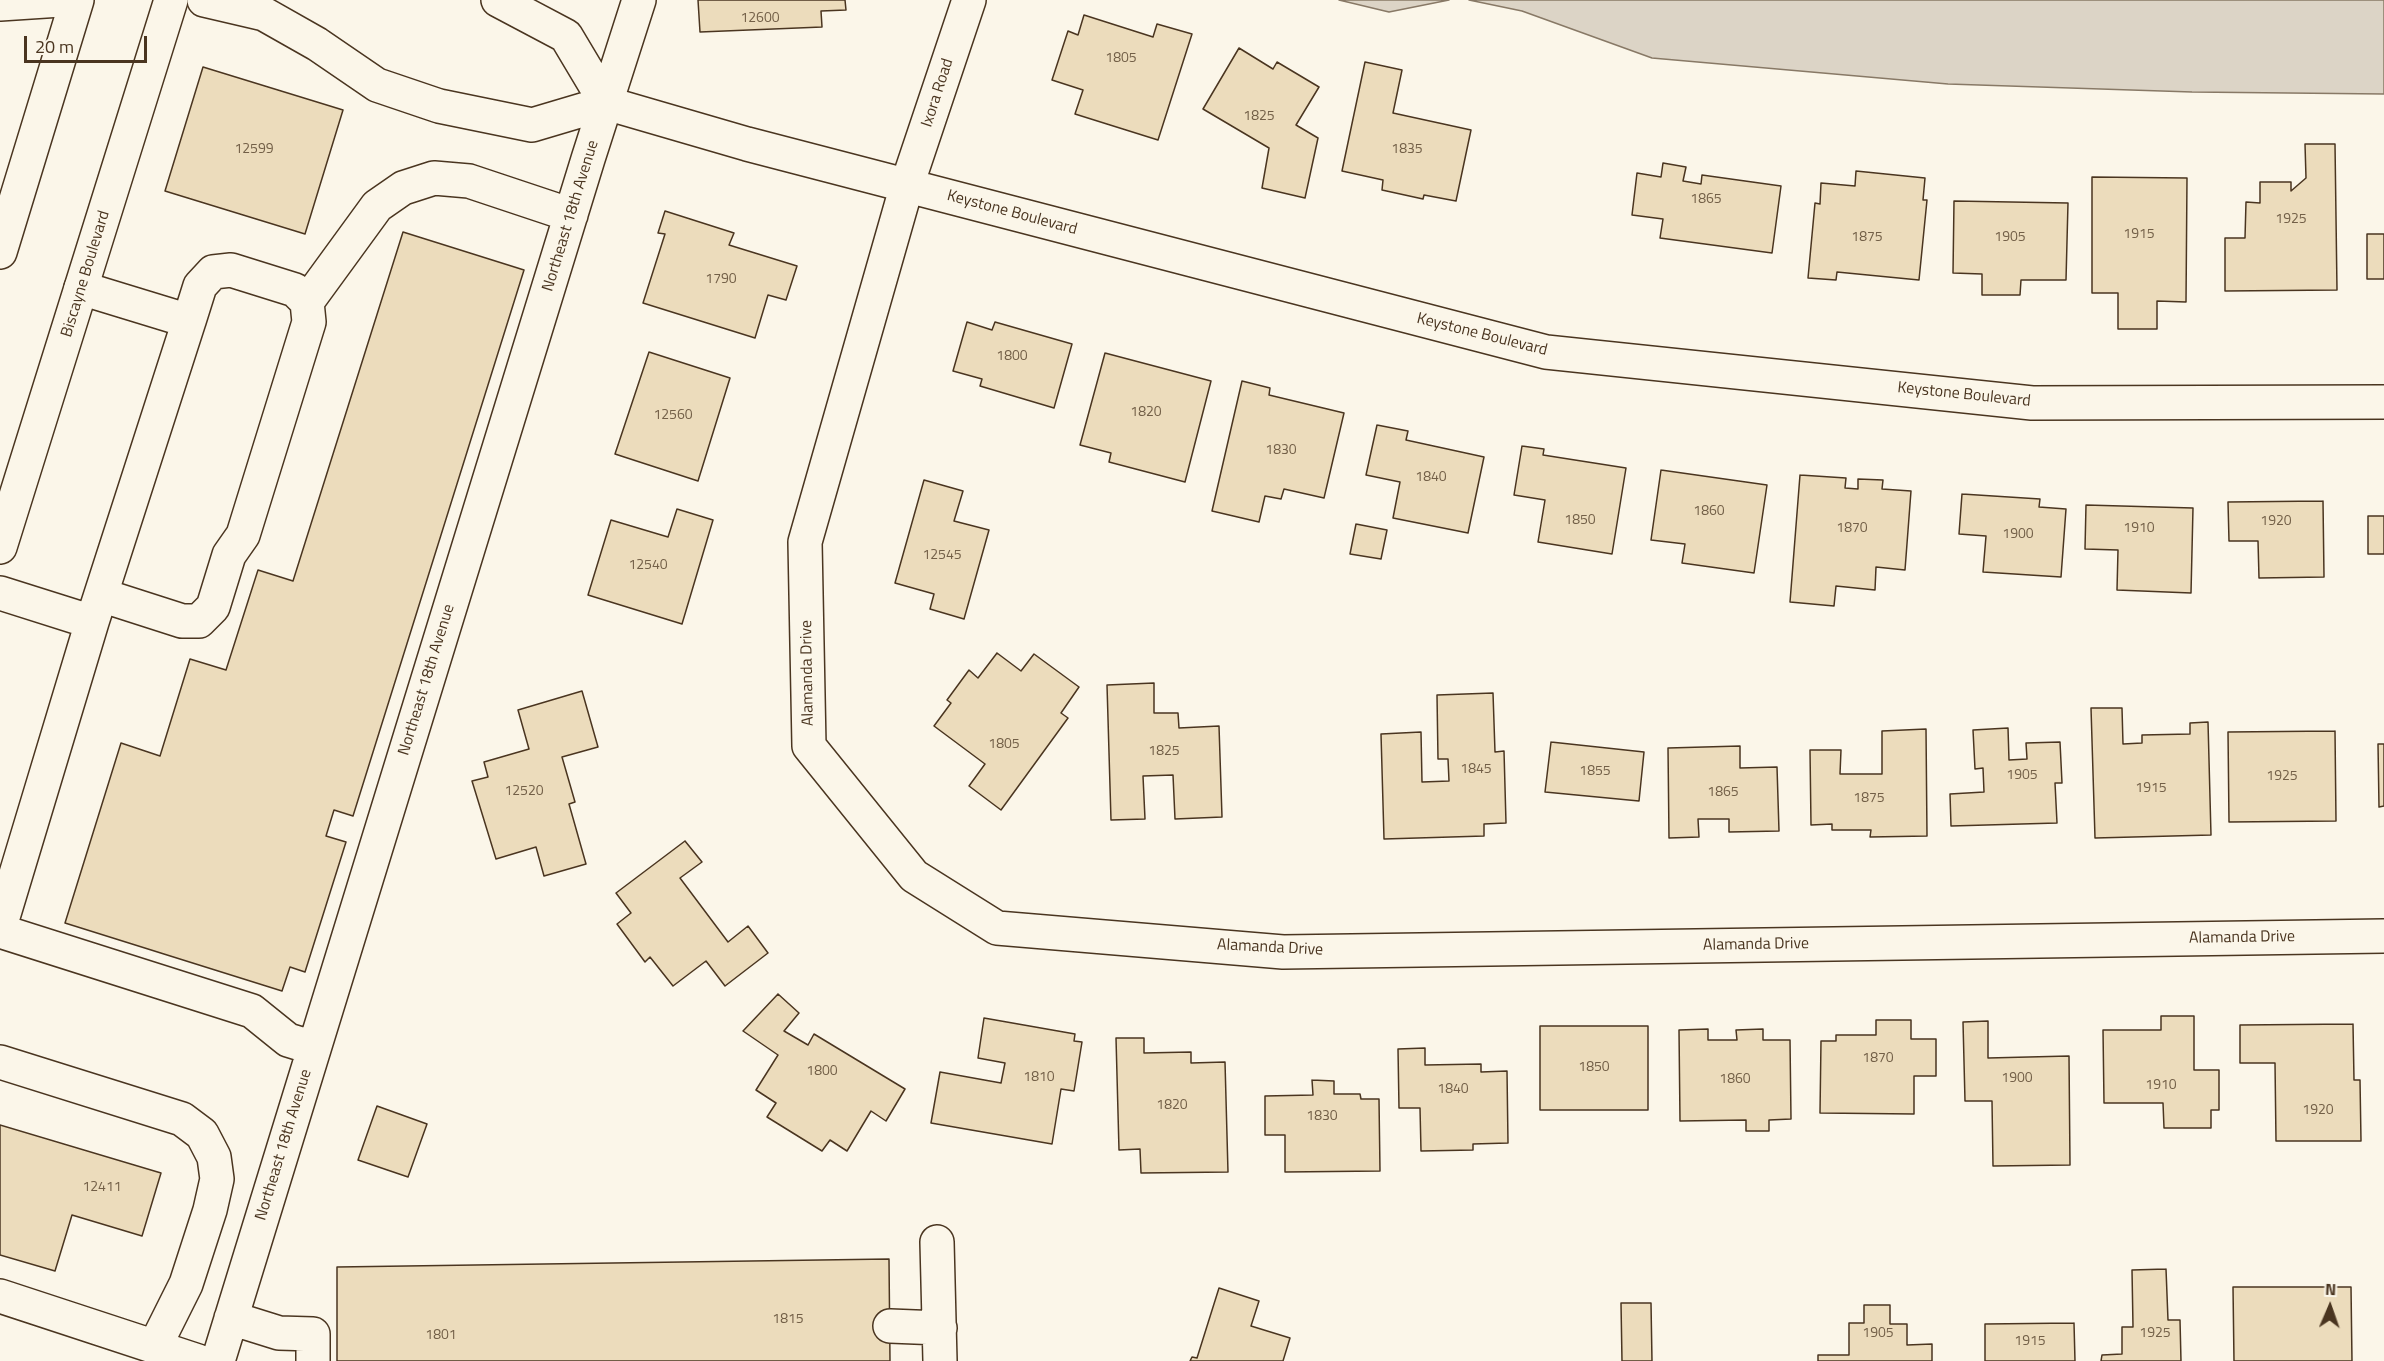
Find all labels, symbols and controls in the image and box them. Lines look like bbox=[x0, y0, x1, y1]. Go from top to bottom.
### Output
house number: 12600 bbox=[740, 11, 780, 27]
scale bar bbox=[27, 24, 150, 62]
text: 20 m bbox=[35, 33, 74, 60]
house number: 1805 bbox=[1105, 51, 1137, 67]
street label: Ixora Road bbox=[918, 56, 958, 130]
house number: 1825 bbox=[1243, 109, 1275, 125]
street label: Northeast 18th Avenue bbox=[539, 138, 603, 294]
house number: 12599 bbox=[234, 142, 274, 158]
house number: 1835 bbox=[1391, 142, 1423, 158]
street label: Keystone Boulevard bbox=[945, 186, 1079, 240]
house number: 1865 bbox=[1690, 192, 1722, 208]
street label: Biscayne Boulevard bbox=[58, 208, 114, 340]
house number: 1925 bbox=[2275, 212, 2307, 228]
house number: 1915 bbox=[2123, 227, 2155, 243]
house number: 1875 bbox=[1851, 230, 1883, 246]
house number: 1905 bbox=[1994, 230, 2026, 246]
house number: 1790 bbox=[705, 272, 737, 288]
street label: Keystone Boulevard bbox=[1415, 309, 1549, 361]
house number: 1800 bbox=[996, 349, 1028, 365]
street label: Keystone Boulevard bbox=[1896, 378, 2032, 412]
house number: 1820 bbox=[1130, 405, 1162, 421]
house number: 12560 bbox=[653, 408, 693, 424]
house number: 1830 bbox=[1265, 443, 1297, 459]
house number: 1840 bbox=[1415, 470, 1447, 486]
house number: 1860 bbox=[1693, 504, 1725, 520]
house number: 1850 bbox=[1564, 513, 1596, 529]
house number: 1920 bbox=[2260, 514, 2292, 530]
house number: 1870 bbox=[1836, 521, 1868, 537]
house number: 1910 bbox=[2123, 521, 2155, 537]
house number: 1900 bbox=[2002, 527, 2034, 543]
house number: 12545 bbox=[922, 548, 962, 564]
house number: 12540 bbox=[628, 558, 668, 574]
street label: Northeast 18th Avenue bbox=[395, 602, 459, 758]
street label: Alamanda Drive bbox=[797, 620, 819, 726]
house number: 1805 bbox=[988, 737, 1020, 753]
house number: 1825 bbox=[1148, 744, 1180, 760]
house number: 1845 bbox=[1460, 762, 1492, 778]
house number: 1855 bbox=[1579, 764, 1611, 780]
house number: 1905 bbox=[2006, 768, 2038, 784]
house number: 1925 bbox=[2266, 769, 2298, 785]
house number: 1915 bbox=[2135, 781, 2167, 797]
house number: 12520 bbox=[504, 784, 544, 800]
house number: 1865 bbox=[1707, 785, 1739, 801]
house number: 1875 bbox=[1853, 791, 1885, 807]
street label: Alamanda Drive bbox=[2189, 927, 2295, 949]
street label: Alamanda Drive bbox=[1703, 934, 1809, 956]
street label: Alamanda Drive bbox=[1216, 936, 1324, 960]
house number: 1870 bbox=[1862, 1051, 1894, 1067]
house number: 1850 bbox=[1578, 1060, 1610, 1076]
house number: 1800 bbox=[806, 1064, 838, 1080]
street label: Northeast 18th Avenue bbox=[252, 1067, 316, 1223]
house number: 1810 bbox=[1023, 1070, 1055, 1086]
house number: 1900 bbox=[2001, 1071, 2033, 1087]
house number: 1860 bbox=[1719, 1072, 1751, 1088]
house number: 1910 bbox=[2145, 1078, 2177, 1094]
house number: 1840 bbox=[1437, 1082, 1469, 1098]
house number: 1820 bbox=[1156, 1098, 1188, 1114]
house number: 1920 bbox=[2302, 1103, 2334, 1119]
house number: 1830 bbox=[1306, 1109, 1338, 1125]
house number: 12411 bbox=[82, 1180, 122, 1196]
north arrow bbox=[2300, 1277, 2360, 1337]
text: N bbox=[2325, 1277, 2337, 1301]
house number: 1815 bbox=[772, 1312, 804, 1328]
house number: 1905 bbox=[1862, 1326, 1894, 1342]
house number: 1925 bbox=[2139, 1326, 2171, 1342]
house number: 1801 bbox=[425, 1328, 457, 1344]
house number: 1915 bbox=[2014, 1334, 2046, 1350]

